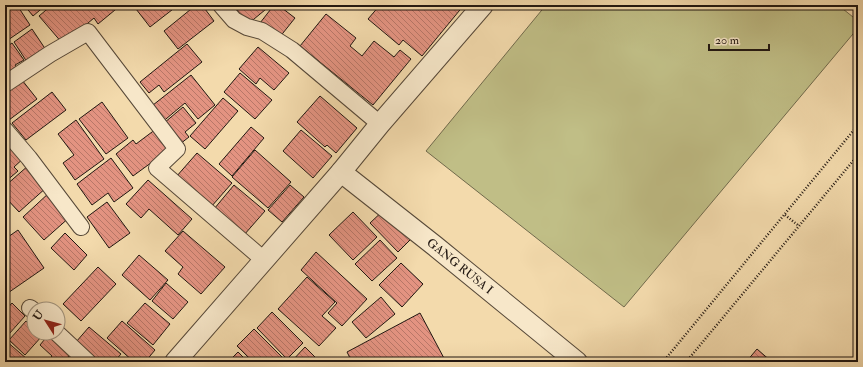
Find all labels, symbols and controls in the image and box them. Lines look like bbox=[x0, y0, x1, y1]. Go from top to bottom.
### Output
scale bar bbox=[709, 26, 769, 52]
text: 20 m bbox=[715, 33, 740, 48]
street label: GANG RUSA I bbox=[424, 235, 496, 298]
north arrow bbox=[26, 301, 66, 341]
text: U bbox=[30, 307, 47, 323]

